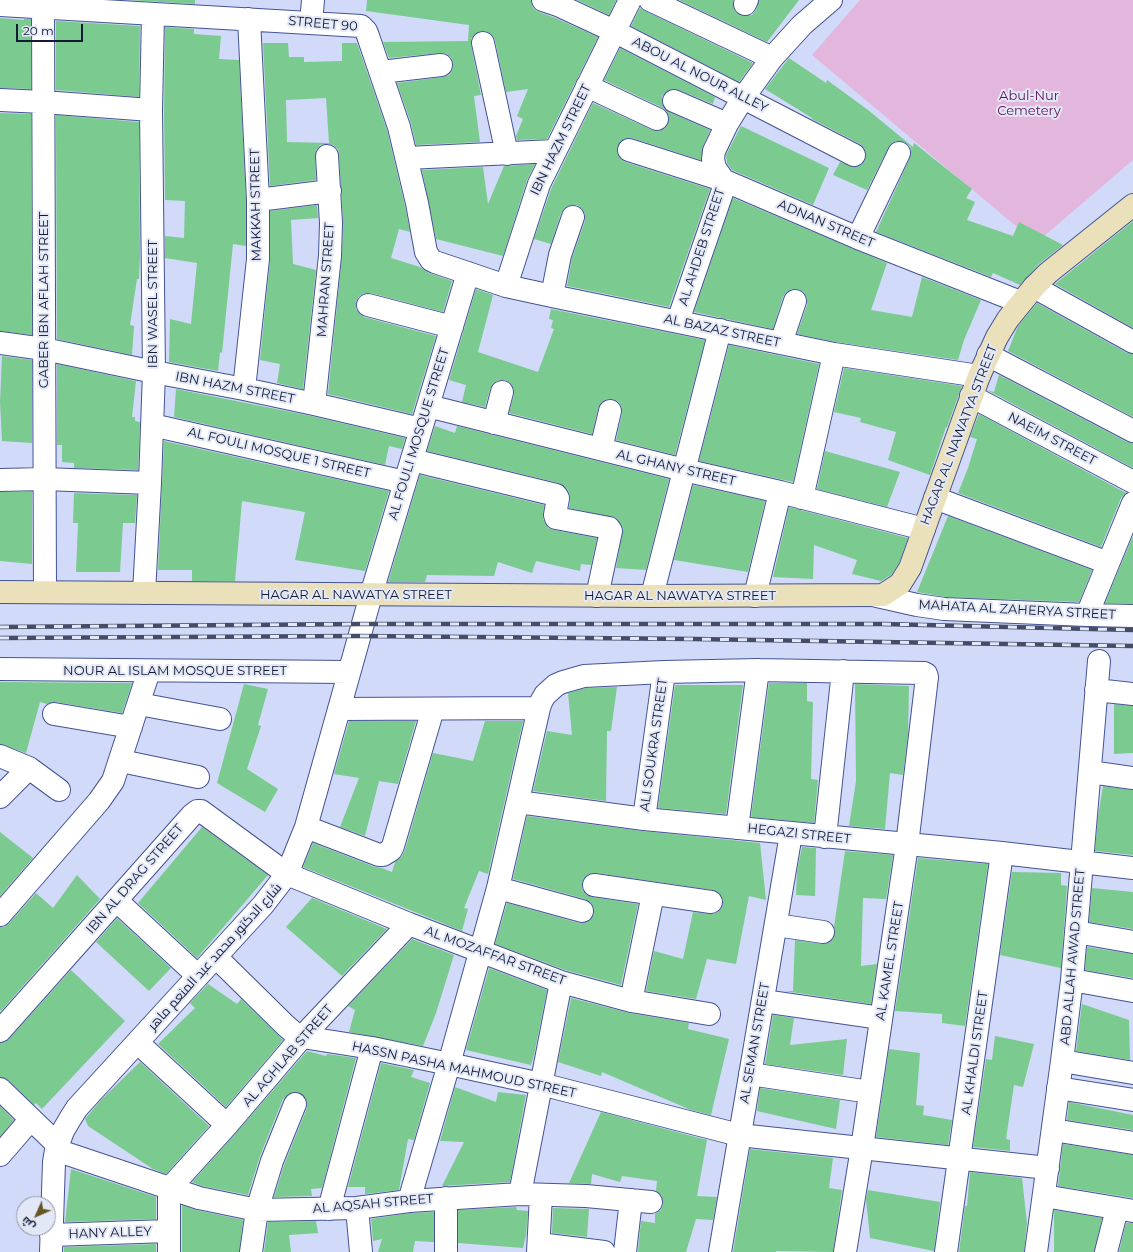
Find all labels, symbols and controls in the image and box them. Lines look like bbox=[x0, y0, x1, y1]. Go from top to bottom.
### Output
street label: STREET 90 bbox=[288, 13, 358, 35]
scale bar bbox=[18, 16, 85, 42]
text: 20 m bbox=[23, 23, 54, 38]
street label: ABOU AL NOUR ALLEY bbox=[630, 34, 770, 116]
street label: IBN HAZM STREET bbox=[527, 82, 595, 198]
park label: Abul-Nur Cemetery bbox=[997, 88, 1061, 119]
street label: MAKKAH STREET bbox=[247, 148, 265, 262]
street label: AL AHDEB STREET bbox=[676, 186, 728, 308]
street label: ADNAN STREET bbox=[775, 197, 877, 251]
street label: GABER IBN AFLAH STREET bbox=[36, 212, 52, 388]
street label: MAHRAN STREET bbox=[314, 222, 338, 338]
street label: IBN WASEL STREET bbox=[145, 240, 161, 368]
street label: AL BAZAZ STREET bbox=[662, 311, 782, 351]
street label: HAGAR AL NAWATYA STREET bbox=[917, 343, 1001, 527]
street label: AL FOULI MOSQUE STREET bbox=[385, 346, 453, 522]
street label: IBN HAZM STREET bbox=[174, 369, 296, 407]
street label: NAEIM STREET bbox=[1005, 409, 1099, 469]
street label: AL FOULI MOSQUE 1 STREET bbox=[186, 424, 372, 482]
street label: AL GHANY STREET bbox=[615, 447, 737, 489]
street label: HAGAR AL NAWATYA STREET bbox=[260, 587, 452, 603]
street label: HAGAR AL NAWATYA STREET bbox=[584, 588, 776, 604]
street label: MAHATA AL ZAHERYA STREET bbox=[918, 597, 1116, 623]
street label: NOUR AL ISLAM MOSQUE STREET bbox=[63, 663, 287, 679]
street label: ALI SOUKRA STREET bbox=[637, 677, 671, 813]
street label: IBN AL DRAG STREET bbox=[83, 821, 187, 937]
street label: HEGAZI STREET bbox=[746, 821, 852, 847]
street label: ABD ALLAH AWAD STREET bbox=[1058, 868, 1088, 1046]
street label: شارع الدكتور محمد عبد المنعم ماهر bbox=[145, 880, 285, 1034]
street label: AL KAMEL STREET bbox=[873, 900, 907, 1022]
street label: AL MOZAFFAR STREET bbox=[422, 923, 568, 989]
street label: AL SEMAN STREET bbox=[737, 981, 773, 1105]
street label: AL KHALDI STREET bbox=[959, 990, 991, 1116]
street label: AL AGHLAB STREET bbox=[239, 1002, 337, 1110]
street label: HASSN PASHA MAHMOUD STREET bbox=[350, 1039, 578, 1101]
street label: AL AQSAH STREET bbox=[312, 1191, 434, 1217]
north arrow bbox=[16, 1196, 56, 1236]
text: ش bbox=[18, 1214, 38, 1234]
street label: HANY ALLEY bbox=[68, 1224, 152, 1242]

